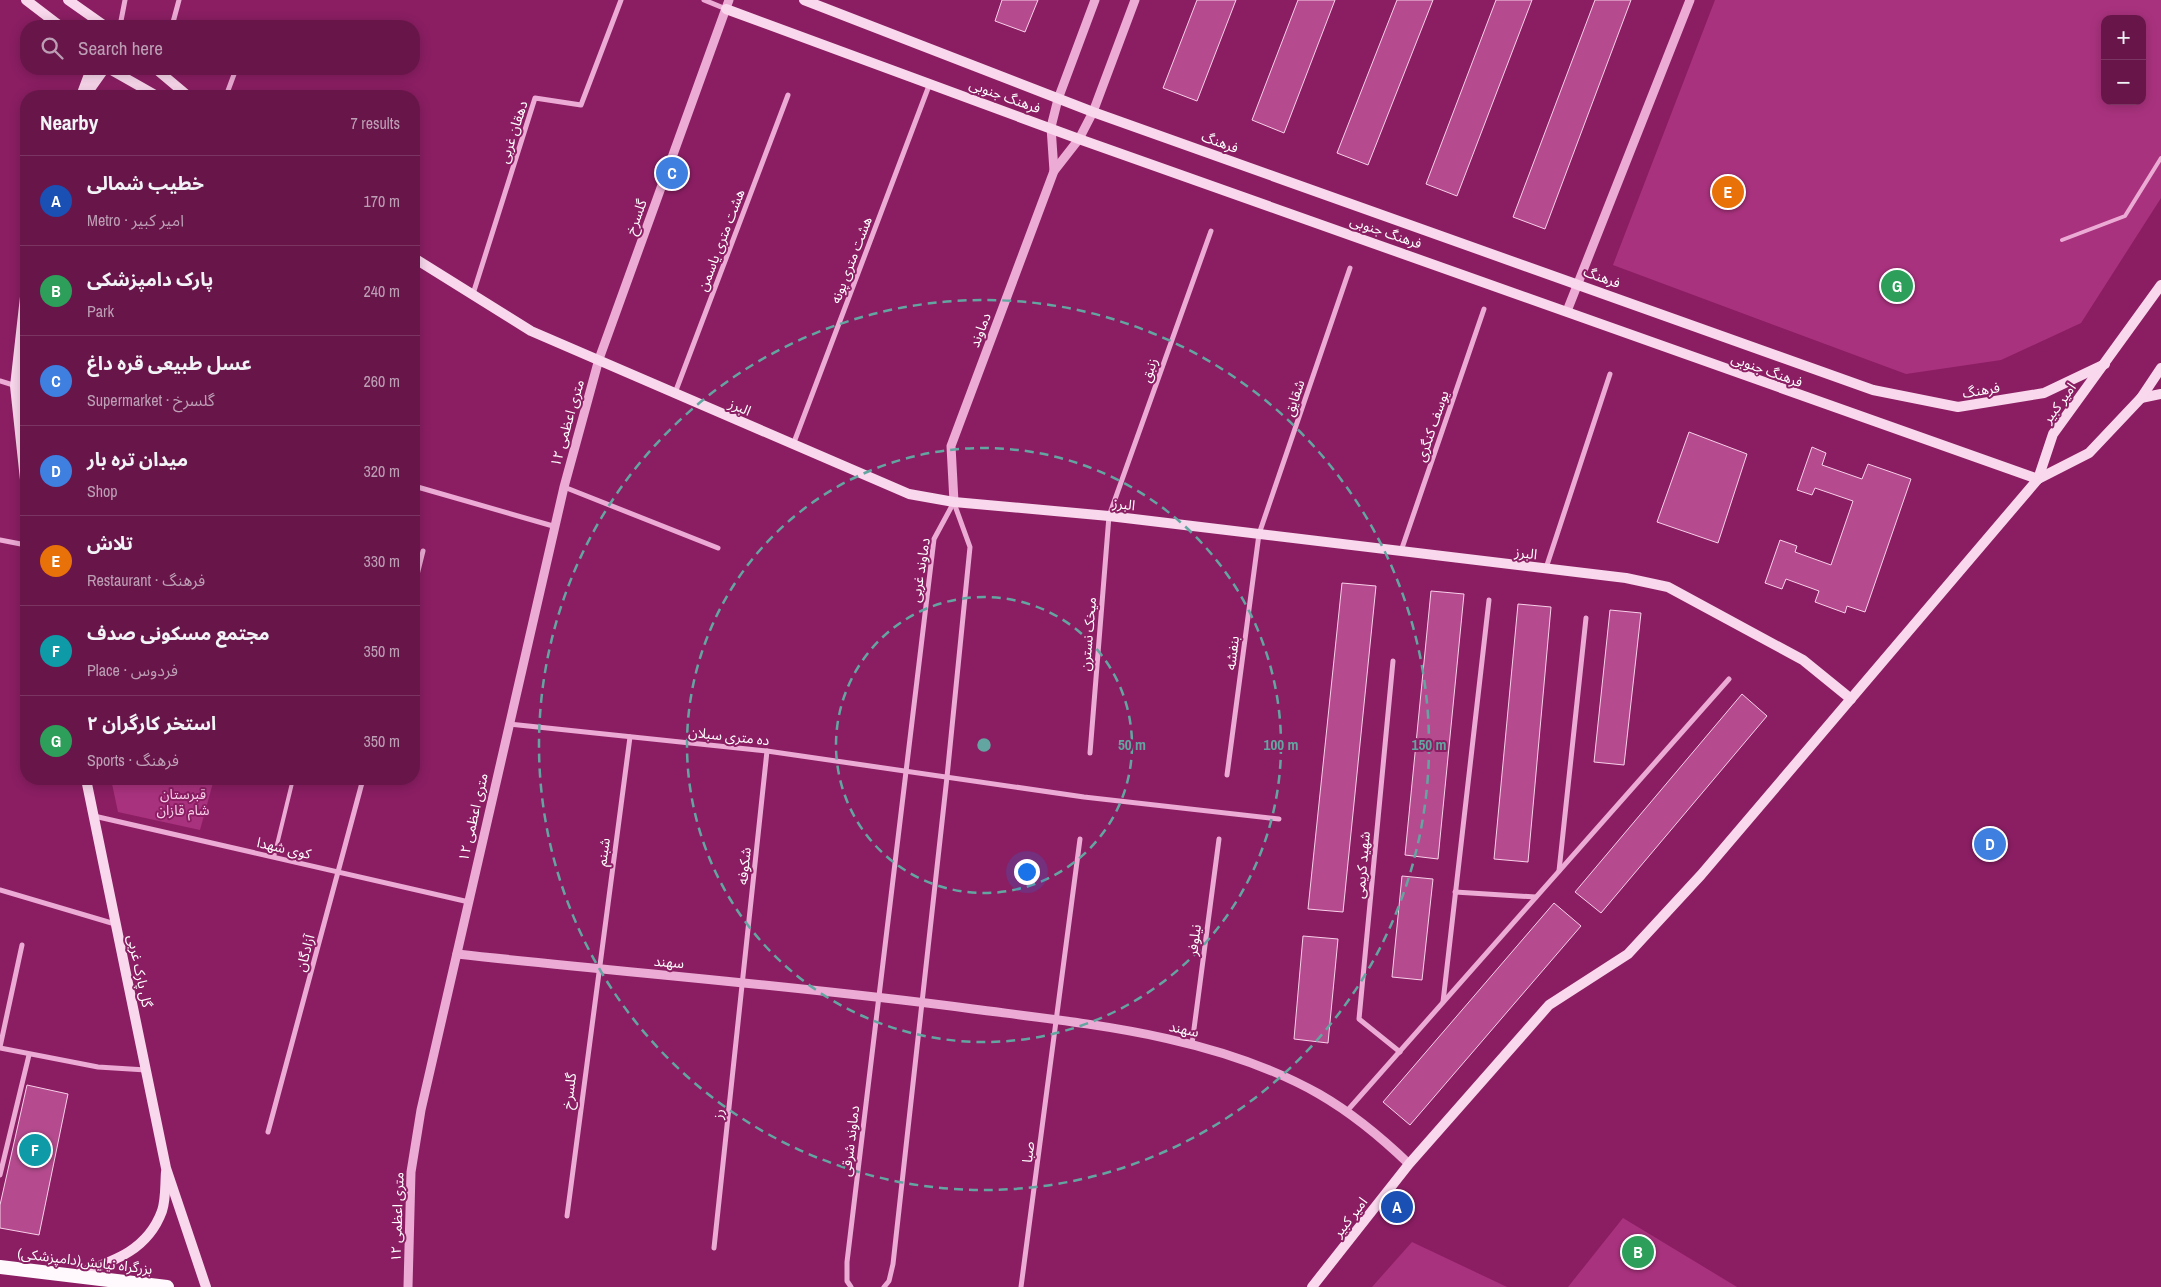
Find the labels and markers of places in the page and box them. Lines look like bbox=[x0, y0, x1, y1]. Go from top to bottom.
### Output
pin: C bbox=[656, 154, 688, 192]
pin: E bbox=[1712, 173, 1744, 211]
pin: G bbox=[1881, 267, 1913, 305]
centre of rings bbox=[975, 736, 993, 754]
pin: D bbox=[1974, 825, 2006, 863]
pin: F bbox=[19, 1131, 51, 1169]
pin: A bbox=[1381, 1188, 1413, 1226]
pin: B bbox=[1622, 1233, 1654, 1271]

